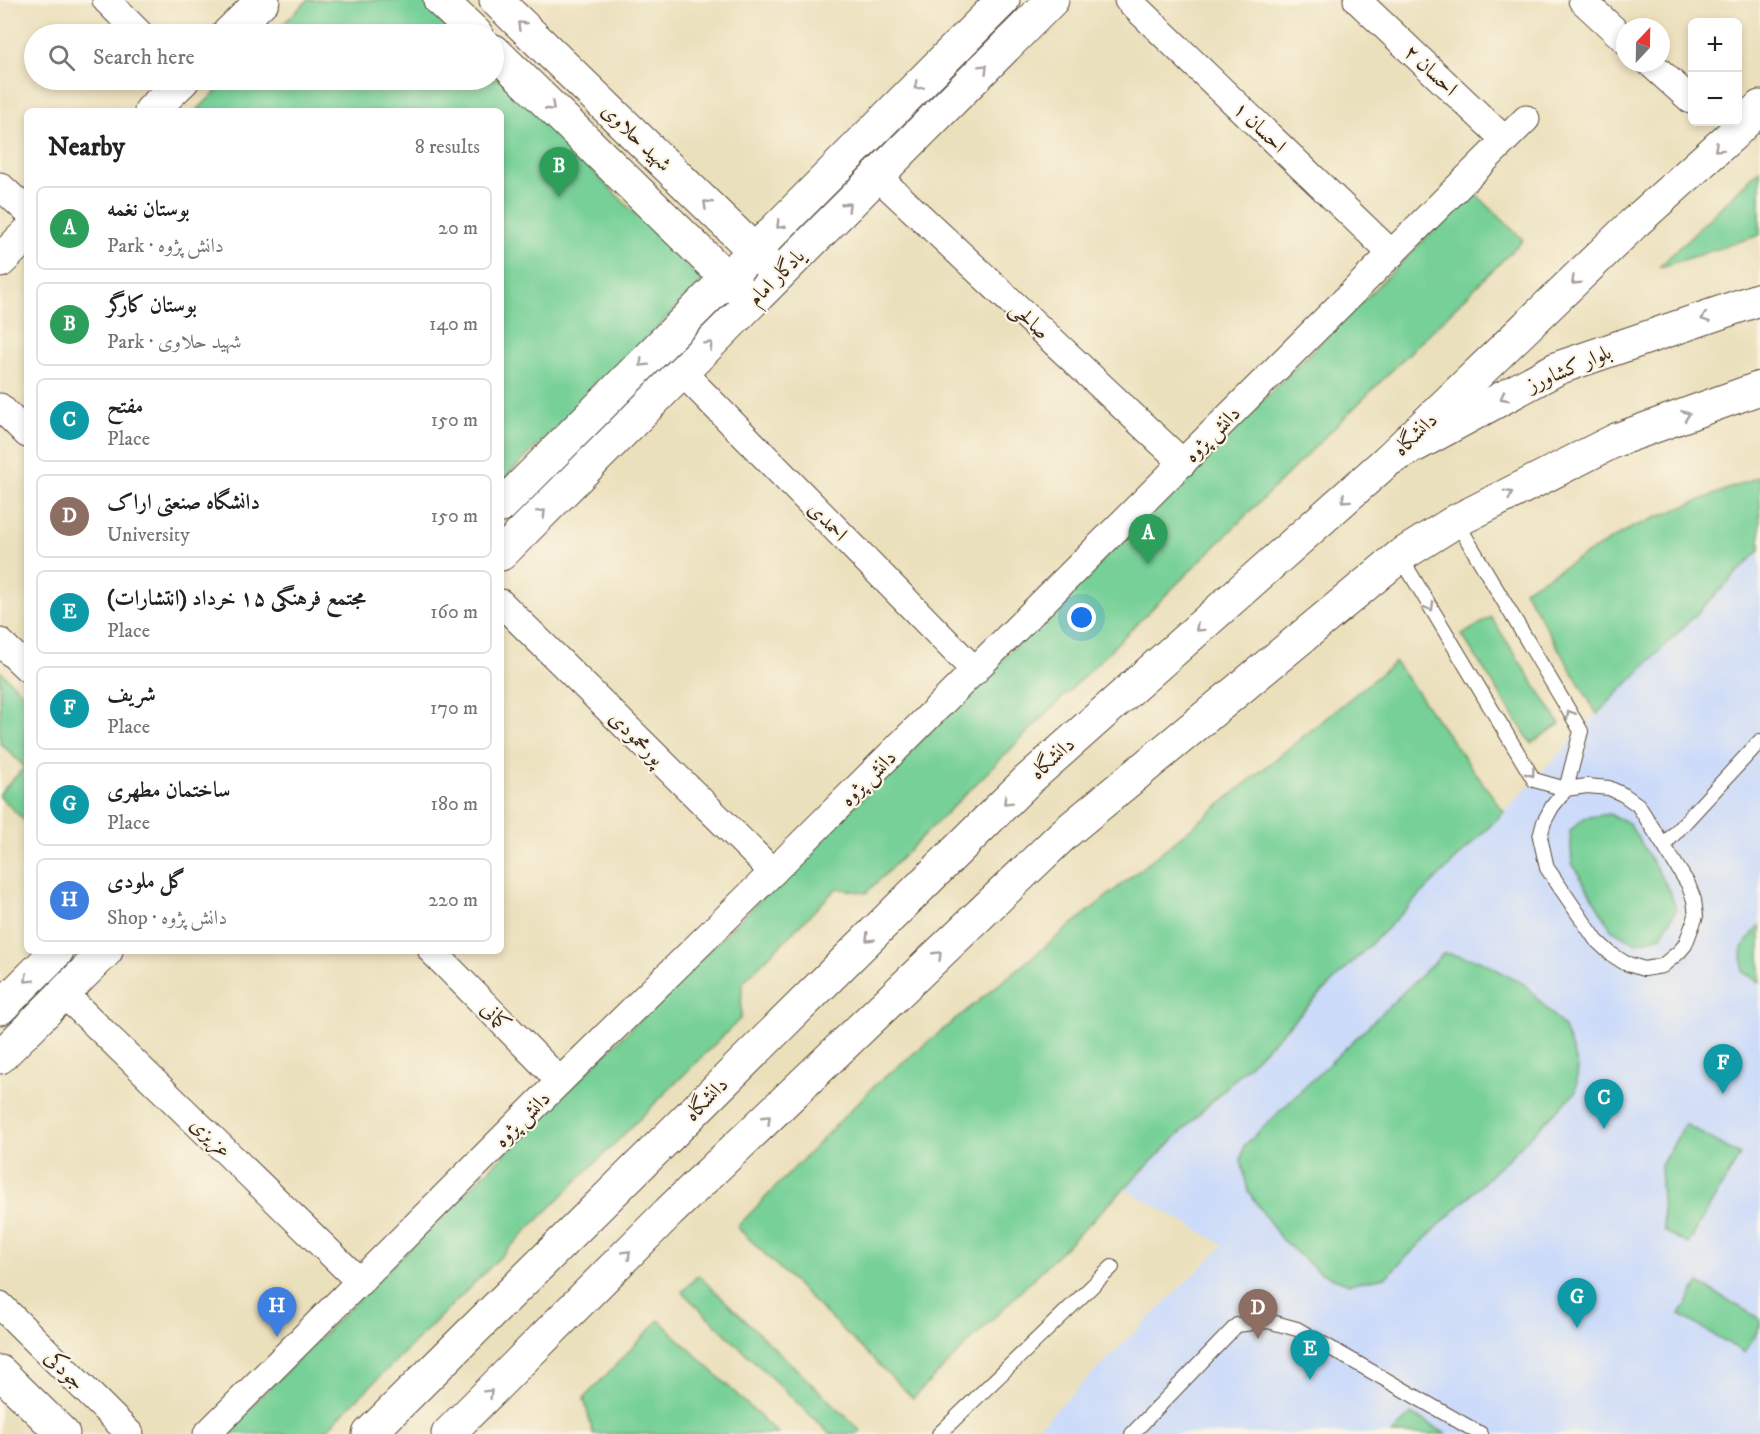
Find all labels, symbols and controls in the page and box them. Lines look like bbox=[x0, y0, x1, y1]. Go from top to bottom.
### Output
north arrow bbox=[1616, 18, 1670, 72]
map controls bbox=[1688, 18, 1742, 126]
button: + bbox=[1688, 18, 1742, 72]
one-way arrow bbox=[518, 21, 528, 32]
search box bbox=[24, 24, 504, 90]
street label: احسان ۲ bbox=[1398, 39, 1463, 102]
icon: search bbox=[45, 41, 78, 74]
text: Search here bbox=[93, 44, 195, 71]
one-way arrow bbox=[978, 64, 988, 75]
button: − bbox=[1688, 72, 1742, 126]
one-way arrow bbox=[914, 79, 925, 90]
street label: احسان ۱ bbox=[1227, 96, 1291, 159]
street label: شهید حلاوی bbox=[596, 98, 677, 178]
one-way arrow bbox=[543, 99, 554, 110]
text: Nearby bbox=[48, 131, 125, 164]
text: 8 results bbox=[415, 135, 480, 160]
one-way arrow bbox=[1714, 141, 1724, 152]
pin: B bbox=[540, 148, 578, 197]
text: بوستان نغمه bbox=[107, 196, 190, 223]
one-way arrow bbox=[703, 201, 714, 212]
one-way arrow bbox=[839, 203, 850, 214]
text: A bbox=[63, 216, 76, 241]
text: 20 m bbox=[438, 216, 478, 241]
one-way arrow bbox=[777, 217, 788, 228]
text: Park · دانش پژوه bbox=[107, 234, 224, 259]
street label: یادگار امام bbox=[742, 242, 814, 315]
one-way arrow bbox=[1571, 273, 1582, 284]
text: بوستان کارگر bbox=[107, 292, 197, 319]
street label: صالحی bbox=[1004, 296, 1055, 346]
one-way arrow bbox=[1700, 310, 1711, 323]
text: B bbox=[63, 312, 76, 337]
text: 140 m bbox=[429, 312, 478, 337]
text: Park · شهید حلاوی bbox=[107, 330, 242, 355]
street label: بلوار کشاورز bbox=[1521, 340, 1616, 399]
one-way arrow bbox=[702, 341, 713, 352]
one-way arrow bbox=[640, 356, 651, 367]
one-way arrow bbox=[1500, 390, 1511, 401]
text: مفتح bbox=[107, 393, 143, 420]
street label: دانش پژوه bbox=[1179, 401, 1246, 468]
street label: دانشگاه bbox=[1387, 407, 1443, 462]
text: C bbox=[63, 408, 76, 433]
text: 150 m bbox=[431, 408, 478, 433]
one-way arrow bbox=[1680, 409, 1691, 422]
text: Place bbox=[107, 427, 150, 452]
text: دانشگاه صنعتی اراک bbox=[107, 489, 260, 516]
one-way arrow bbox=[1502, 490, 1513, 502]
one-way arrow bbox=[1341, 492, 1352, 503]
street label: احمدی bbox=[802, 496, 853, 547]
text: D bbox=[62, 504, 77, 529]
text: 150 m bbox=[431, 504, 478, 529]
one-way arrow bbox=[535, 509, 546, 520]
pin: A bbox=[1128, 514, 1168, 564]
text: University bbox=[107, 523, 190, 548]
text: مجتمع فرهنگی ۱۵ خرداد (انتشارات) bbox=[107, 585, 366, 612]
text: E bbox=[62, 600, 77, 625]
text: 160 m bbox=[430, 600, 478, 625]
one-way arrow bbox=[1422, 601, 1434, 611]
your location bbox=[1067, 603, 1096, 632]
text: Place bbox=[107, 619, 150, 644]
one-way arrow bbox=[1195, 621, 1206, 632]
text: شریف bbox=[107, 681, 156, 708]
text: F bbox=[63, 696, 76, 721]
text: 170 m bbox=[430, 696, 478, 721]
street label: پورمحمودی bbox=[602, 706, 670, 773]
one-way arrow bbox=[1566, 710, 1578, 720]
text: Place bbox=[107, 715, 150, 740]
street label: دانشگاه bbox=[1024, 731, 1081, 786]
street label: دانش پژوه bbox=[835, 745, 902, 812]
one-way arrow bbox=[1524, 766, 1535, 777]
text: ساختمان مطهری bbox=[107, 777, 230, 804]
text: G bbox=[63, 792, 76, 817]
text: 180 m bbox=[431, 792, 478, 817]
one-way arrow bbox=[1003, 793, 1014, 804]
text: Place bbox=[107, 811, 150, 836]
text: گل ملودی bbox=[107, 868, 186, 895]
text: H bbox=[61, 888, 78, 913]
text: 220 m bbox=[428, 888, 478, 913]
text: Shop · دانش پژوه bbox=[107, 906, 227, 931]
one-way arrow bbox=[865, 931, 875, 942]
one-way arrow bbox=[932, 951, 942, 962]
one-way arrow bbox=[25, 972, 36, 983]
street label: کمانی bbox=[475, 996, 516, 1037]
pin: F bbox=[1704, 1044, 1742, 1094]
street label: دانشگاه bbox=[679, 1072, 734, 1127]
pin: C bbox=[1584, 1080, 1624, 1129]
street label: دانش پژوه bbox=[489, 1086, 556, 1153]
street label: عزیزی bbox=[183, 1112, 237, 1164]
one-way arrow bbox=[759, 1115, 770, 1126]
one-way arrow bbox=[619, 1251, 630, 1262]
pin: G bbox=[1558, 1278, 1596, 1328]
pin: H bbox=[258, 1288, 296, 1337]
pin: D bbox=[1238, 1290, 1278, 1339]
pin: E bbox=[1290, 1330, 1330, 1380]
street label: جودکی bbox=[38, 1344, 91, 1397]
one-way arrow bbox=[482, 1389, 493, 1400]

